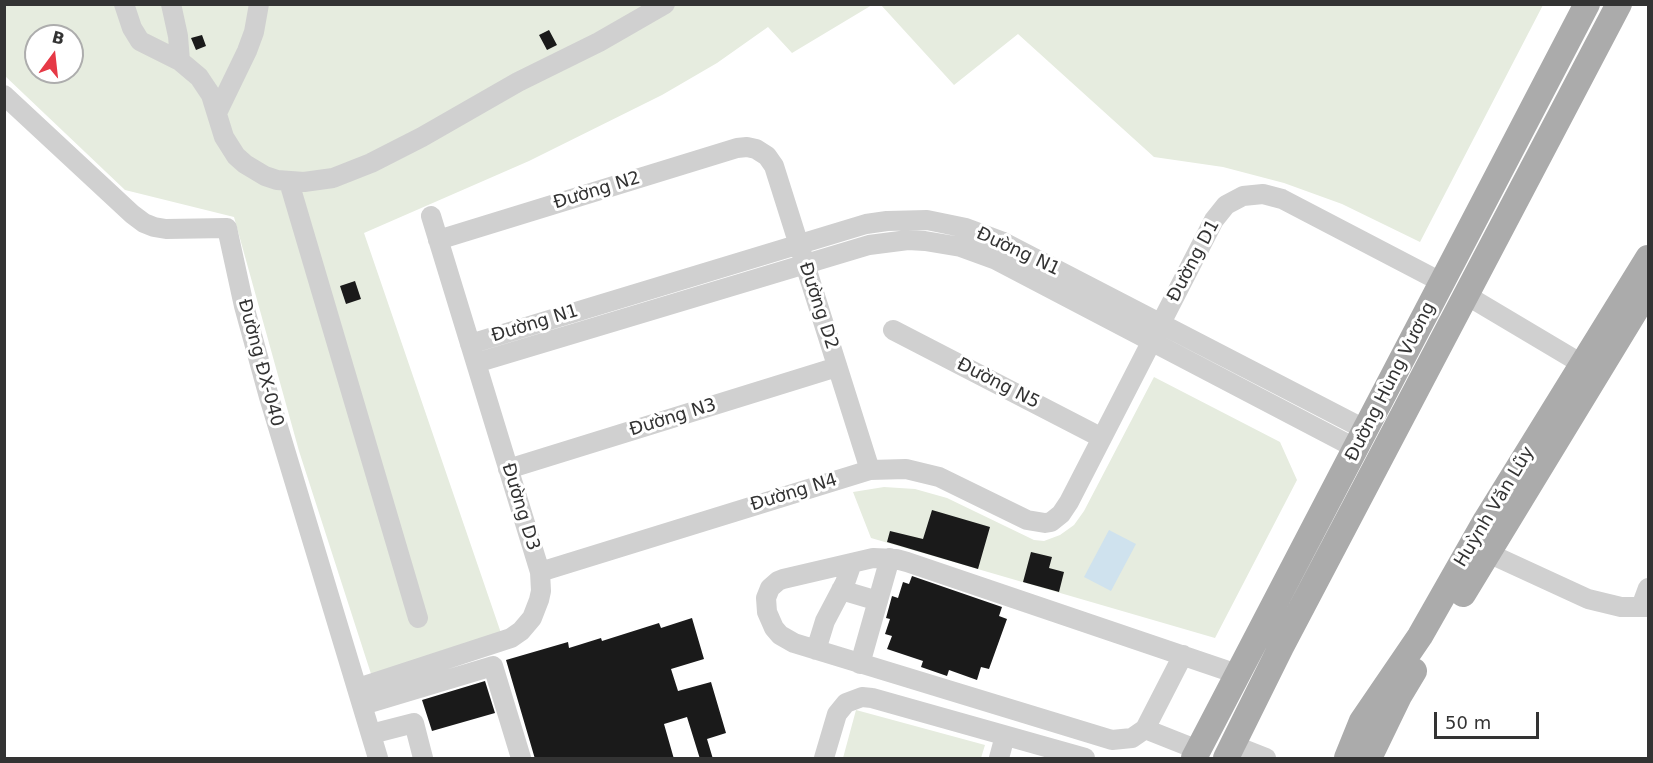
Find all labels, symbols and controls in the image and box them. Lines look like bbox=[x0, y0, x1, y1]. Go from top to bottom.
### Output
north arrow bbox=[24, 24, 84, 84]
text: B bbox=[50, 27, 67, 49]
street label: Đường N2 bbox=[551, 168, 643, 214]
street label: Đường D1 bbox=[1163, 216, 1225, 306]
street label: Đường N1 bbox=[973, 223, 1063, 281]
street label: Đường D2 bbox=[794, 260, 842, 352]
street label: Đường ĐX-040 bbox=[233, 297, 287, 429]
street label: Đường Hùng Vương bbox=[1341, 299, 1441, 465]
street label: Đường N1 bbox=[489, 301, 581, 347]
street label: Đường N5 bbox=[953, 354, 1043, 414]
street label: Đường N3 bbox=[627, 395, 719, 441]
street label: Huỳnh Văn Lũy bbox=[1451, 443, 1539, 571]
street label: Đường D3 bbox=[496, 461, 544, 553]
street label: Đường N4 bbox=[748, 470, 840, 516]
scale bar bbox=[1437, 700, 1542, 738]
text: 50 m bbox=[1445, 712, 1491, 733]

